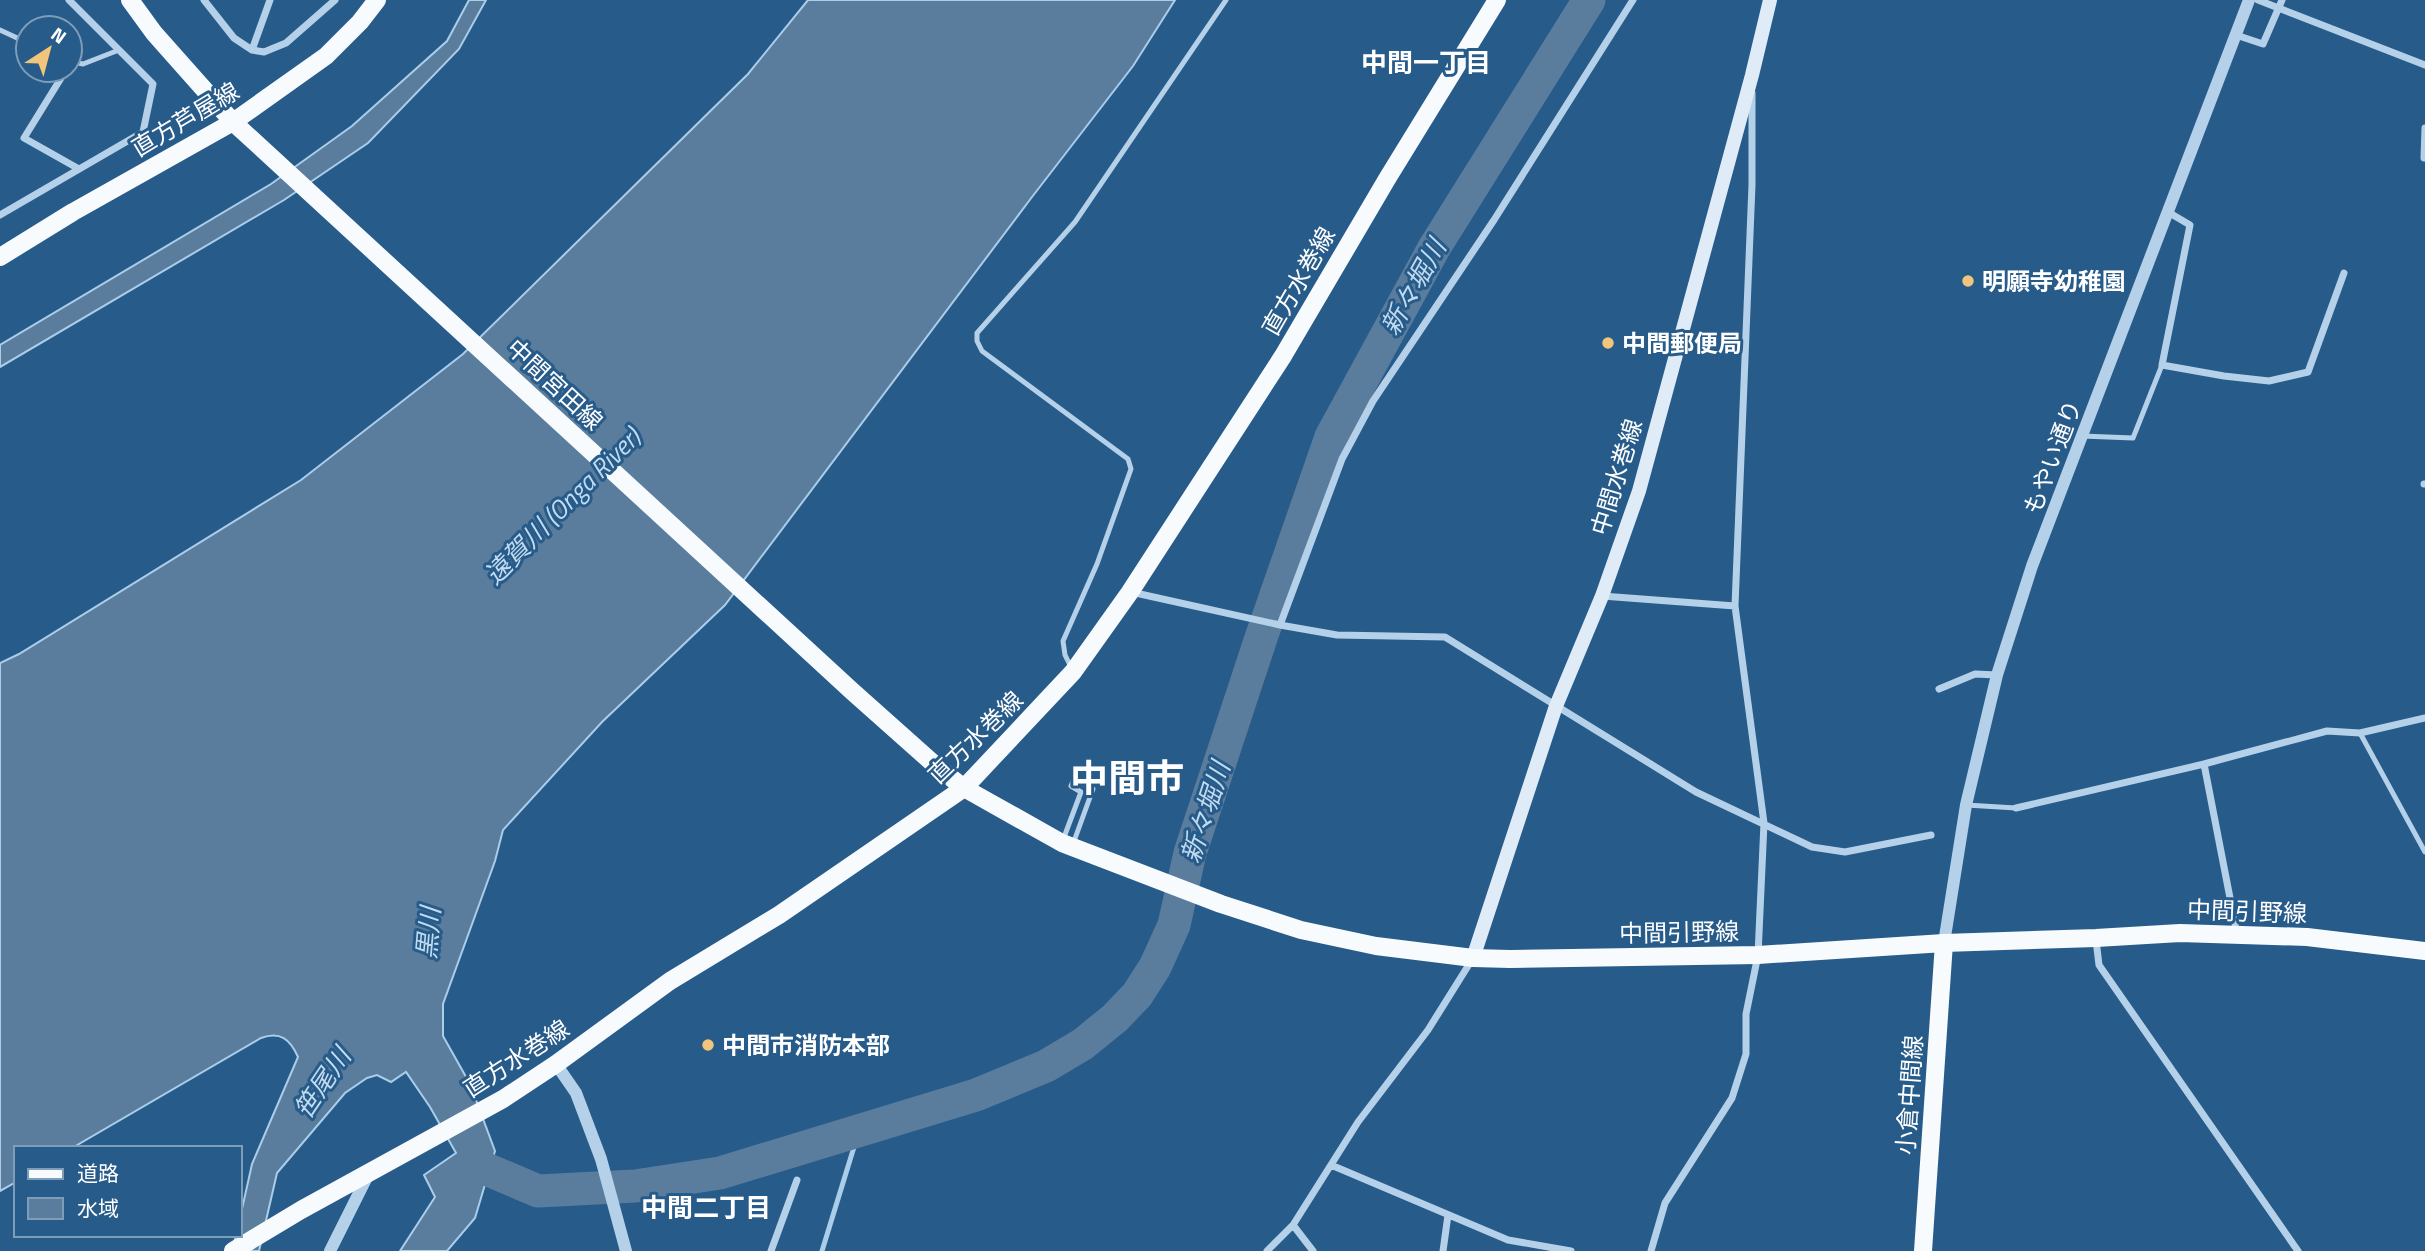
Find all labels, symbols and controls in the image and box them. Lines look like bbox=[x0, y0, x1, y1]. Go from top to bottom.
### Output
north arrow bbox=[14, 14, 84, 84]
text: N bbox=[45, 19, 73, 50]
district label: 中間一丁目 bbox=[1361, 43, 1491, 82]
street label: 直方芦屋線 bbox=[124, 73, 246, 165]
street label: 直方水巻線 bbox=[1252, 220, 1344, 342]
water label: 新々堀川 bbox=[1371, 229, 1457, 342]
place label: 明願寺幼稚園 bbox=[1982, 263, 2126, 299]
marker: 明願寺幼稚園 bbox=[1960, 273, 1976, 289]
place label: 中間郵便局 bbox=[1622, 325, 1742, 361]
street label: 中間宮田線 bbox=[499, 330, 611, 438]
marker: 中間郵便局 bbox=[1600, 335, 1616, 351]
street label: もやい通り bbox=[2014, 395, 2090, 519]
street label: 中間水巻線 bbox=[1581, 414, 1651, 540]
water label: 遠賀川 (Onga River) bbox=[475, 417, 651, 593]
street label: 直方水巻線 bbox=[919, 682, 1031, 792]
district label: 中間市 bbox=[1070, 749, 1184, 807]
water label: 新々堀川 bbox=[1170, 754, 1241, 867]
street label: 中間引野線 bbox=[2186, 891, 2308, 931]
water label: 黒川 bbox=[406, 902, 450, 961]
street label: 中間引野線 bbox=[1619, 913, 1739, 951]
street label: 直方水巻線 bbox=[456, 1010, 576, 1106]
place label: 中間市消防本部 bbox=[722, 1027, 890, 1063]
street label: 小倉中間線 bbox=[1887, 1034, 1931, 1156]
water label: 笹尾川 bbox=[284, 1037, 362, 1126]
marker: 中間市消防本部 bbox=[700, 1037, 716, 1053]
legend bbox=[14, 1146, 242, 1237]
text: 道路 bbox=[77, 1157, 119, 1189]
district label: 中間二丁目 bbox=[641, 1188, 771, 1227]
text: 水域 bbox=[77, 1192, 119, 1224]

